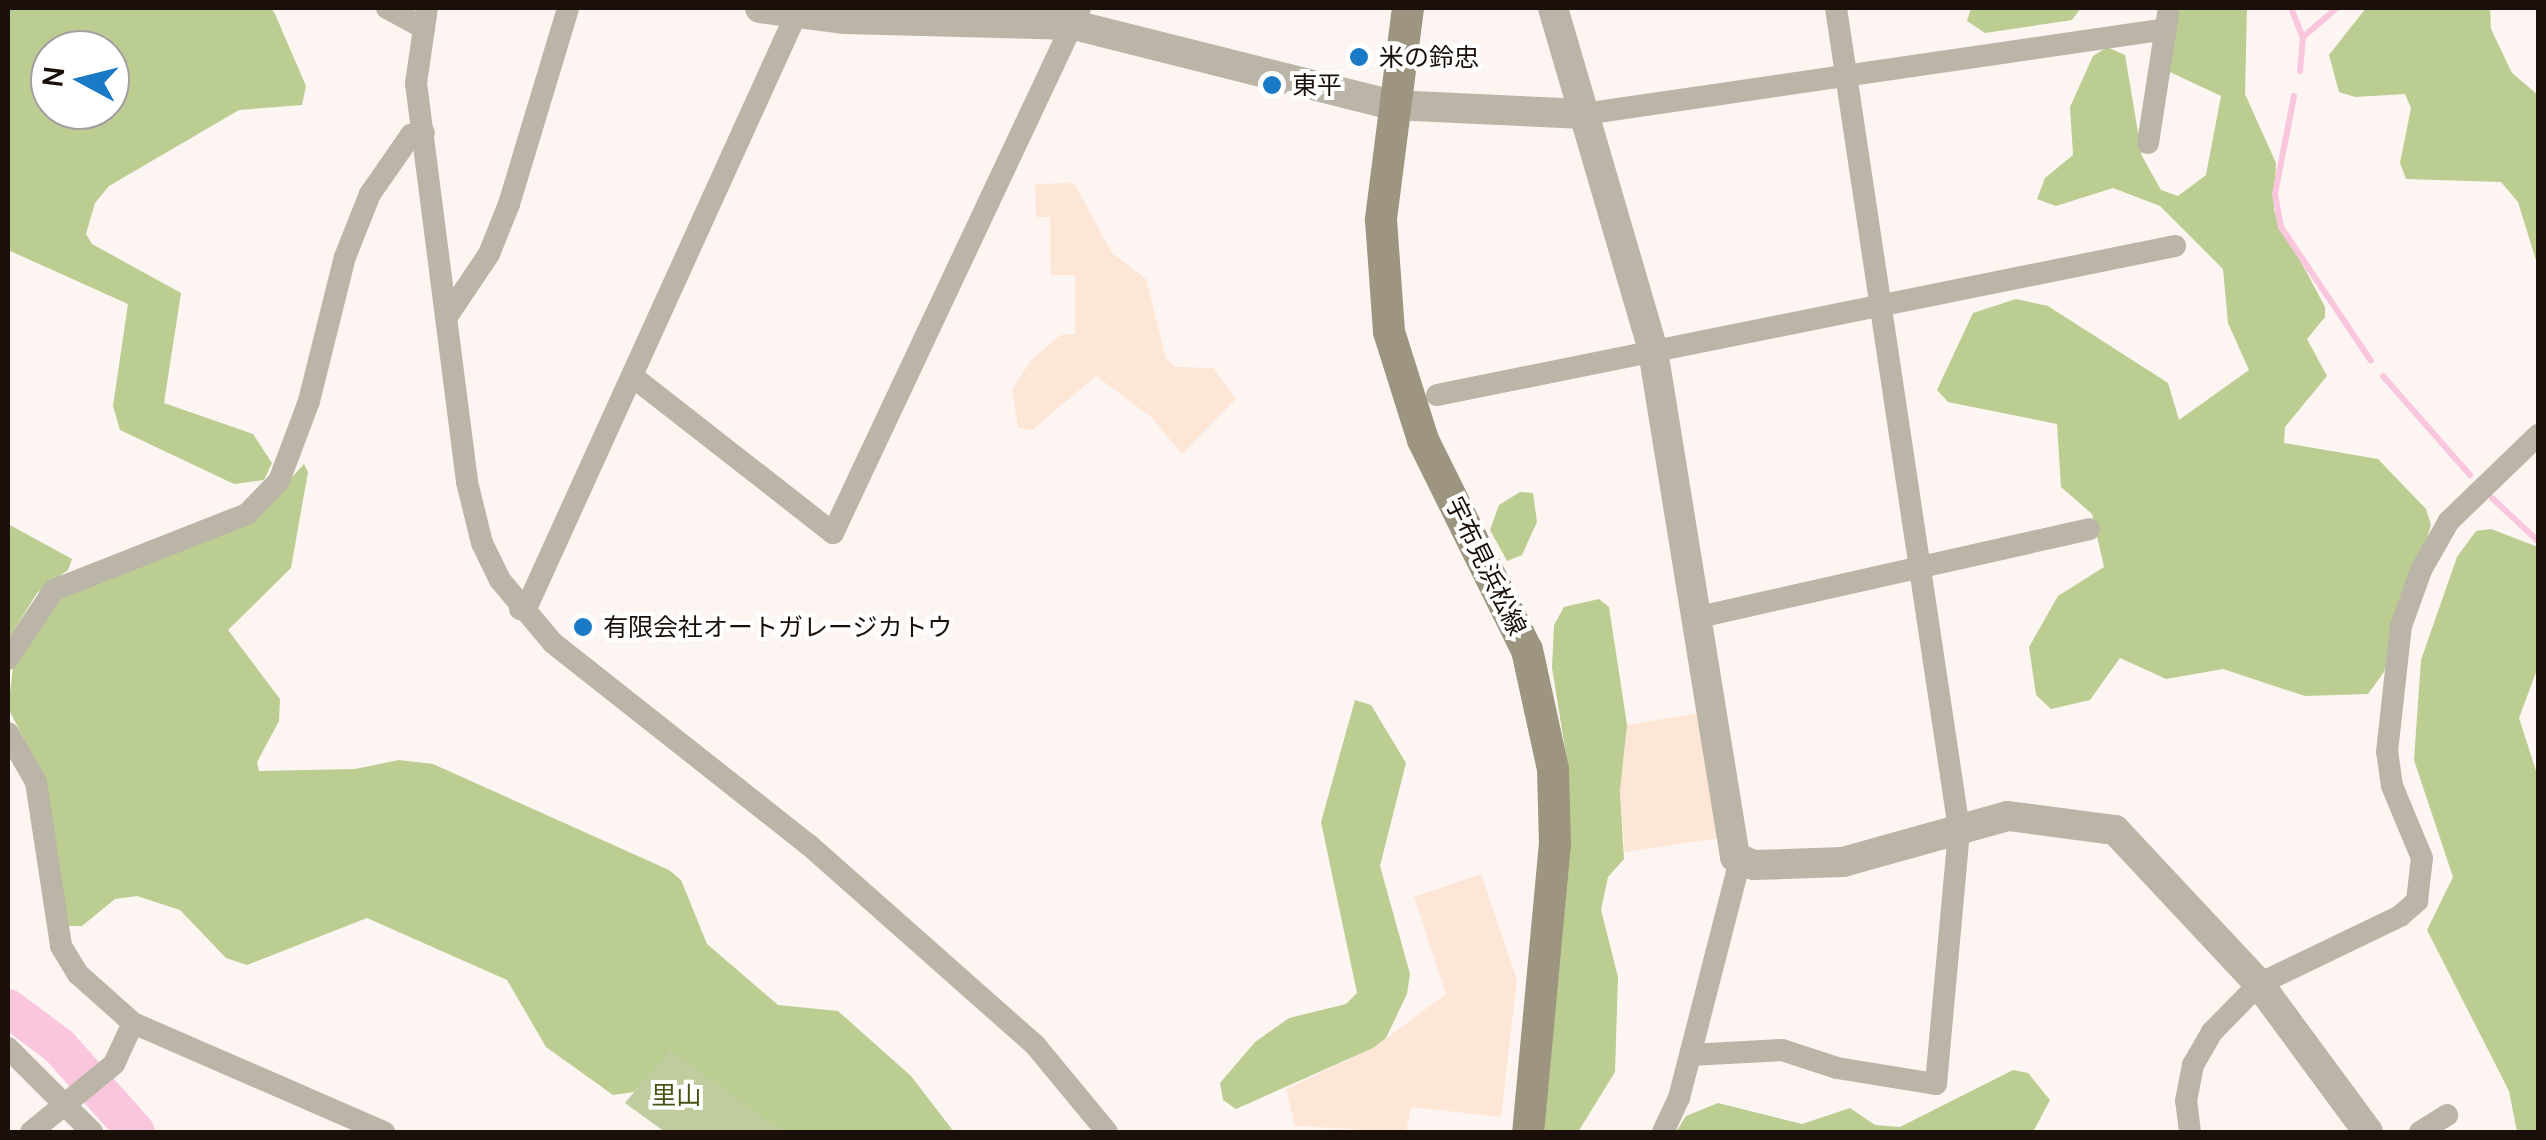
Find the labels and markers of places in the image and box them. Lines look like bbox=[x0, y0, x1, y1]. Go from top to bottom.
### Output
place label: 米の鈴忠 bbox=[1379, 42, 1479, 72]
marker: 米の鈴忠 bbox=[1348, 46, 1370, 68]
place label: 東平 bbox=[1292, 70, 1342, 100]
marker: 東平 bbox=[1261, 74, 1283, 96]
place label: 有限会社オートガレージカトウ bbox=[603, 612, 953, 642]
marker: 有限会社オートガレージカトウ bbox=[572, 616, 594, 638]

